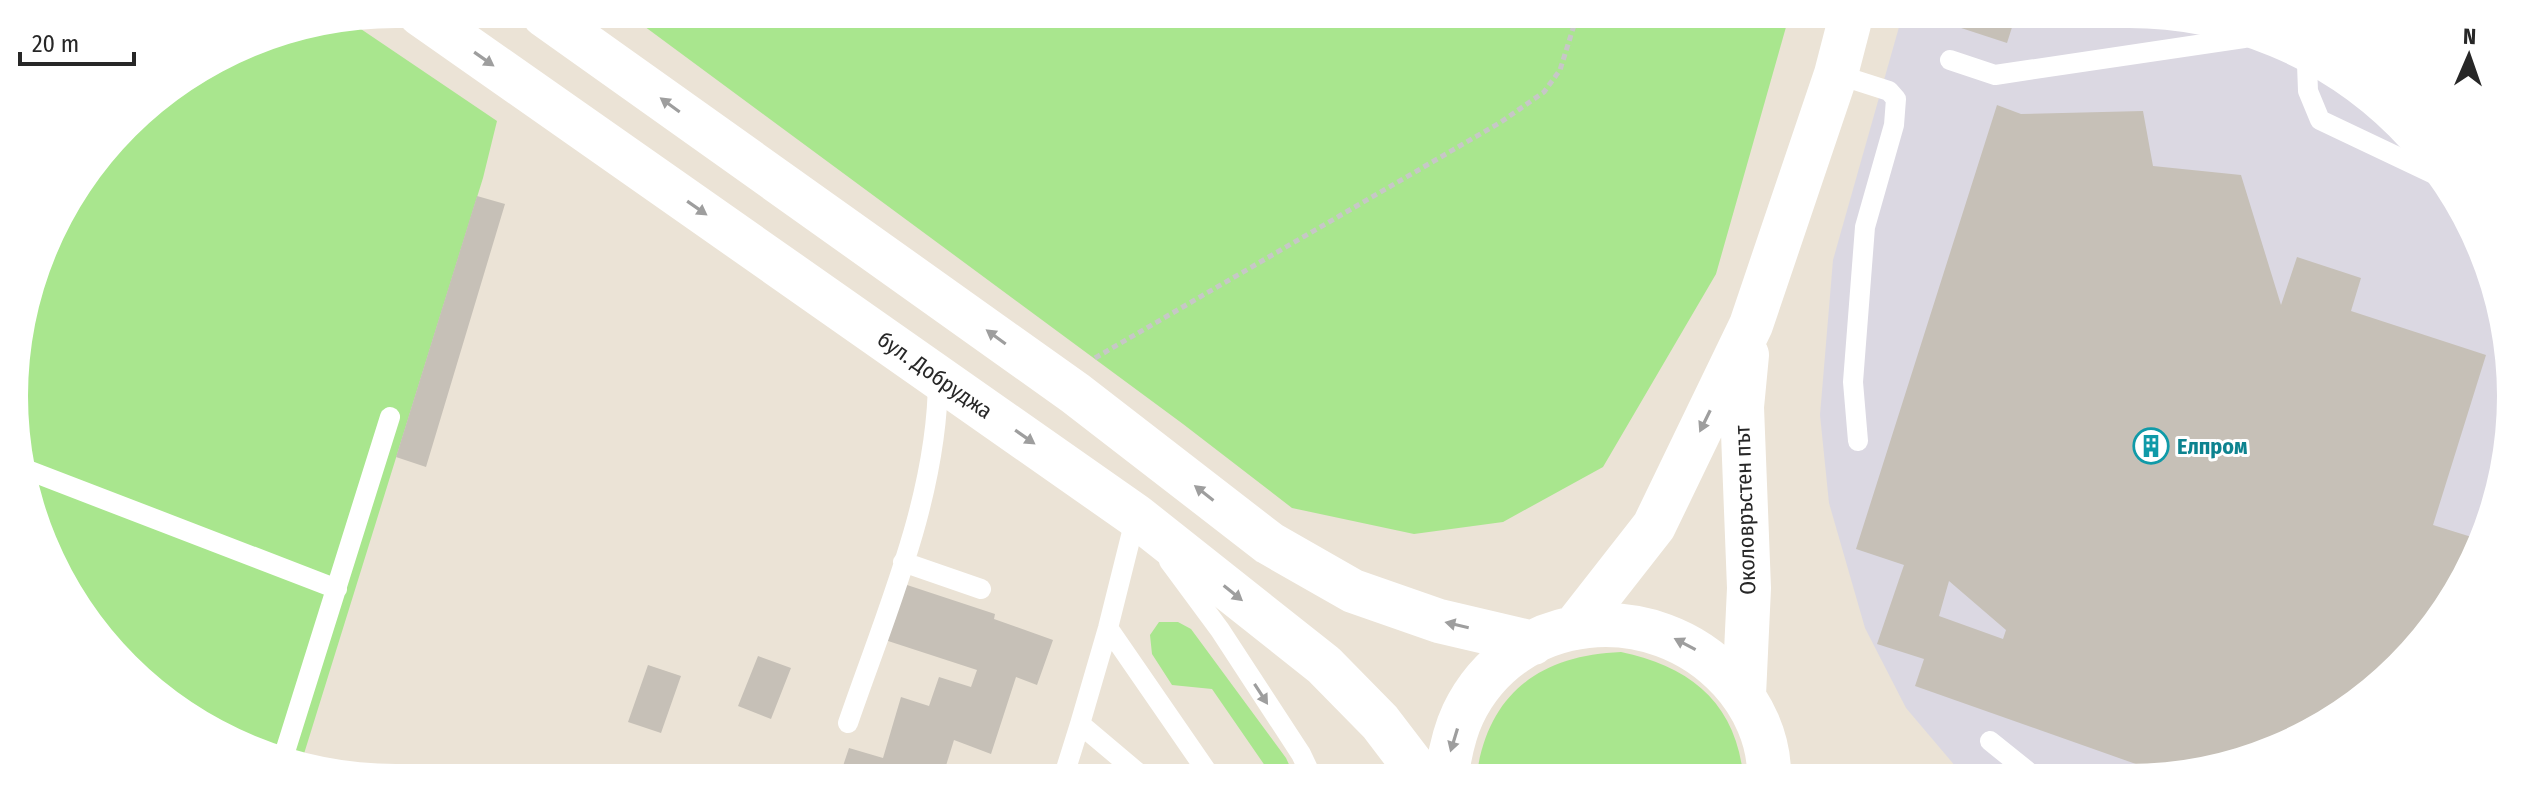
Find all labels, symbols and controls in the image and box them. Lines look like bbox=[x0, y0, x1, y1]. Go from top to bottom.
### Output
scale bar bbox=[20, 16, 134, 66]
north arrow bbox=[2429, 16, 2509, 96]
text: N bbox=[2463, 23, 2477, 50]
text: 20 m bbox=[32, 30, 79, 58]
one-way arrow bbox=[473, 51, 494, 66]
one-way arrow bbox=[660, 98, 681, 113]
one-way arrow bbox=[686, 200, 707, 215]
street label: бул. Добруджа bbox=[872, 325, 998, 425]
one-way arrow bbox=[985, 330, 1006, 346]
one-way arrow bbox=[1698, 409, 1712, 432]
street label: Околовръстен път bbox=[1729, 425, 1761, 595]
building icon: Елпром bbox=[2132, 427, 2170, 465]
one-way arrow bbox=[1014, 429, 1035, 444]
place label: Елпром bbox=[2177, 433, 2248, 460]
one-way arrow bbox=[1194, 486, 1214, 502]
one-way arrow bbox=[1223, 584, 1243, 601]
one-way arrow bbox=[1444, 618, 1469, 631]
one-way arrow bbox=[1674, 638, 1696, 652]
one-way arrow bbox=[1254, 683, 1269, 704]
one-way arrow bbox=[1447, 729, 1460, 753]

